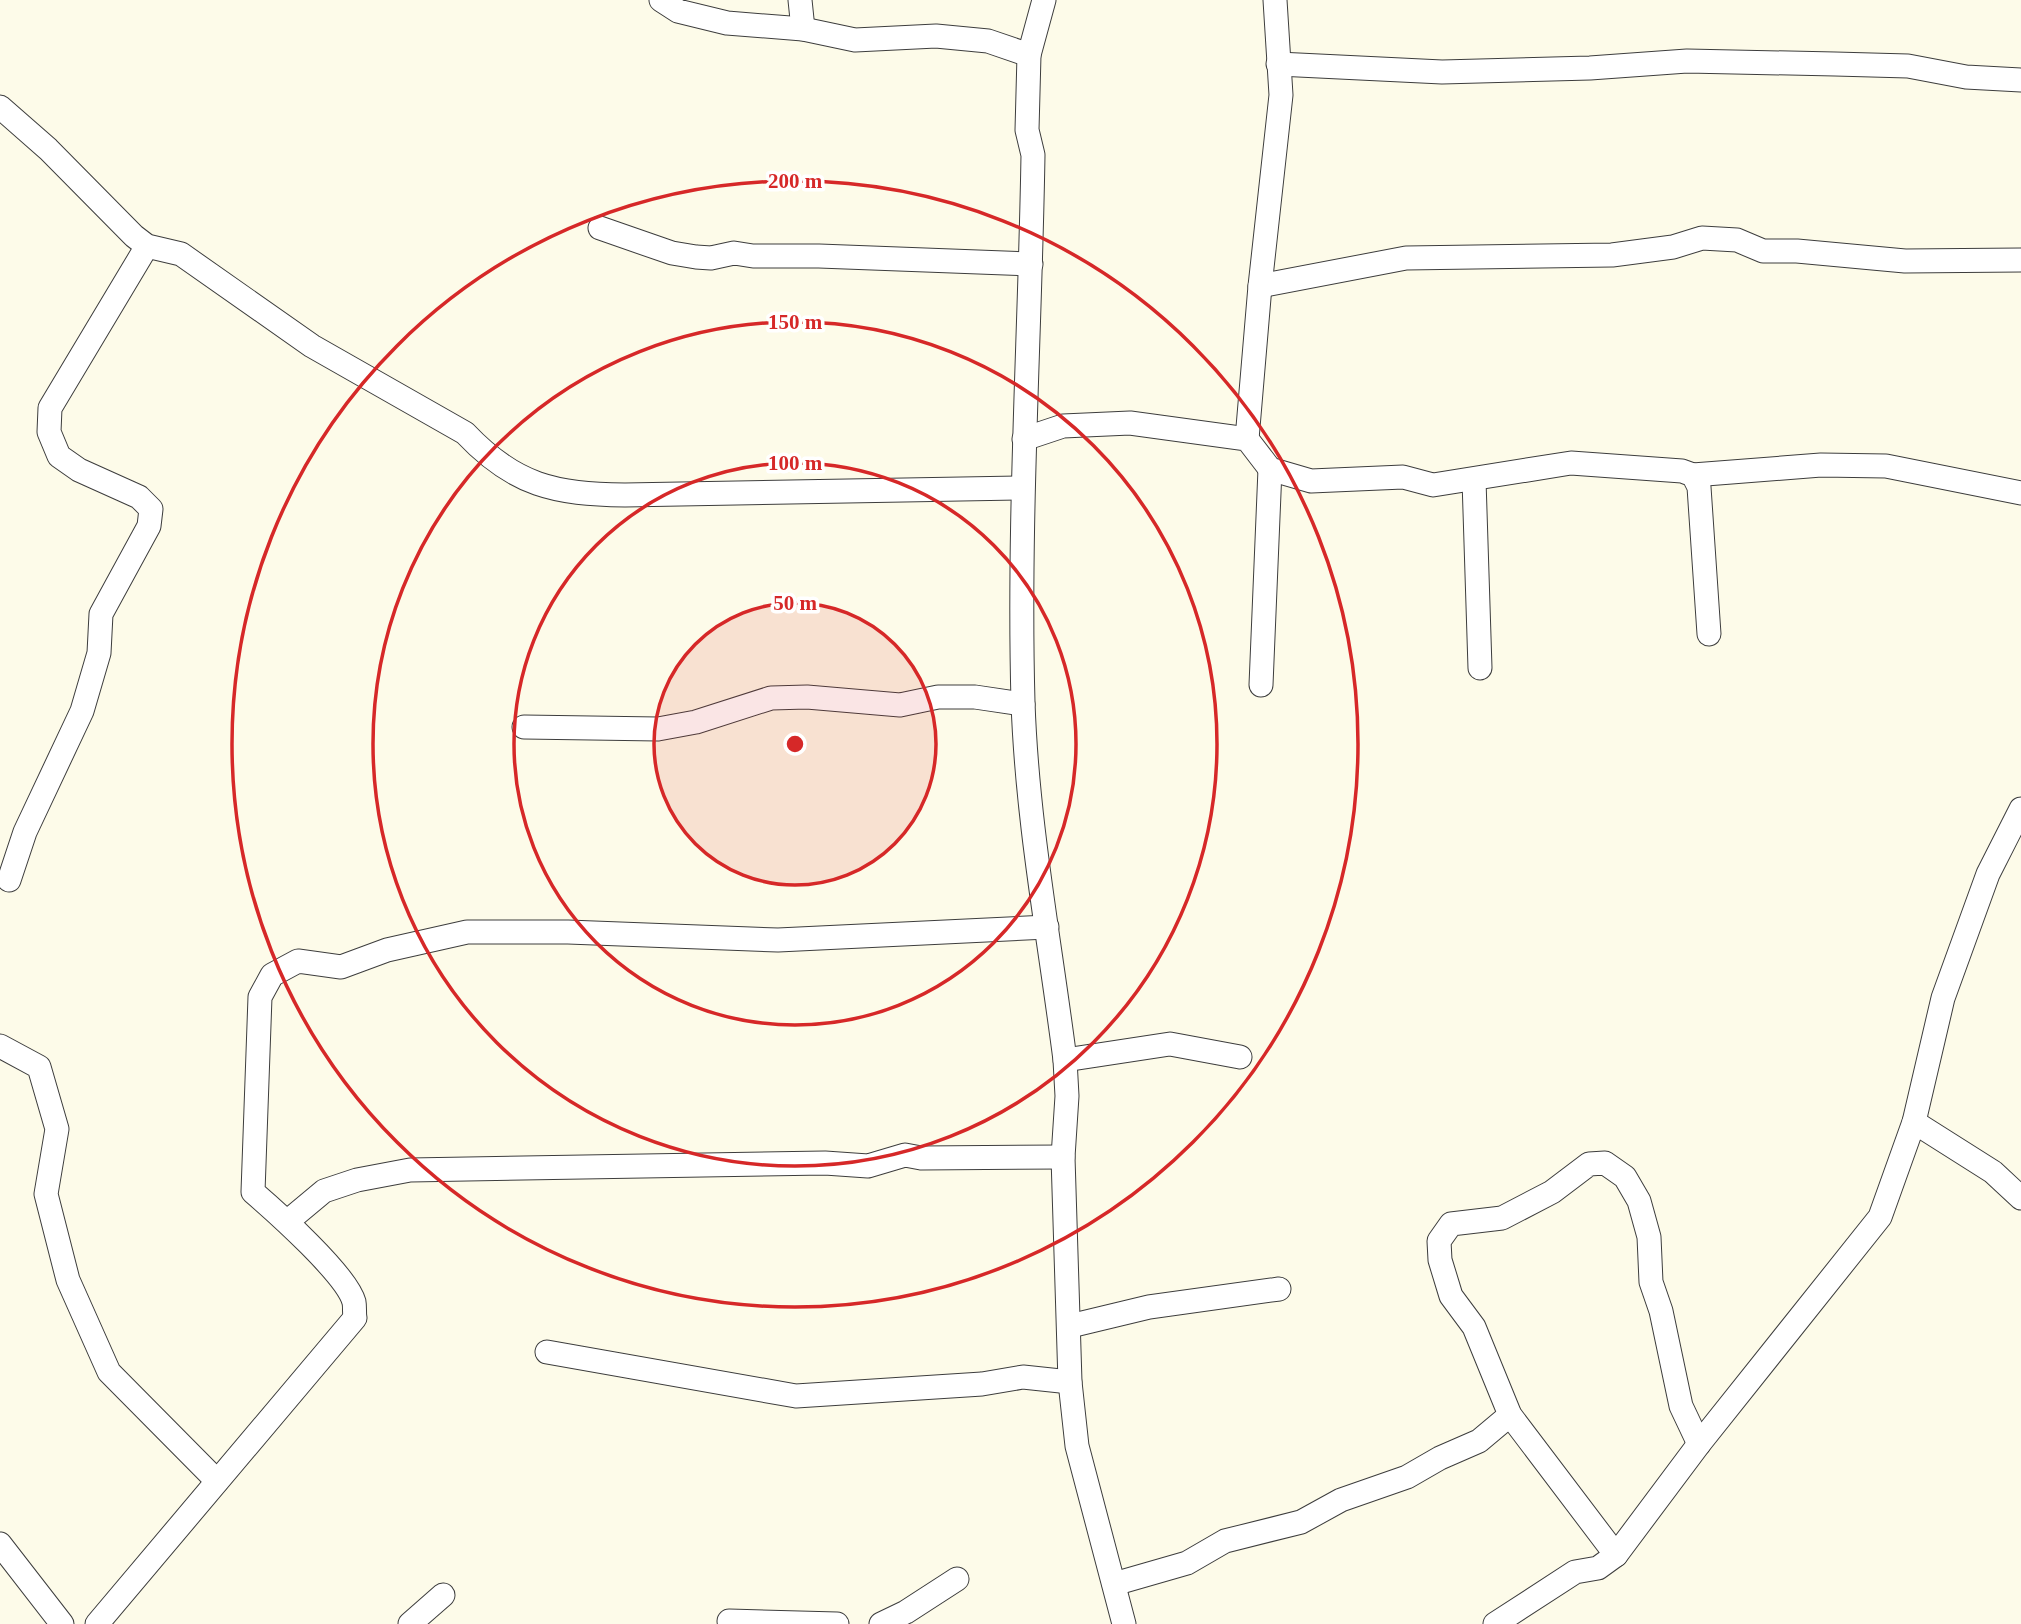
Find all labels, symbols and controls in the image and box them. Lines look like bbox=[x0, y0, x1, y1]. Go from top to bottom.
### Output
text: 200 m bbox=[768, 169, 823, 193]
text: 150 m bbox=[768, 310, 823, 334]
text: 100 m bbox=[768, 451, 823, 475]
text: 50 m bbox=[773, 591, 817, 615]
centre of rings bbox=[783, 732, 807, 756]

